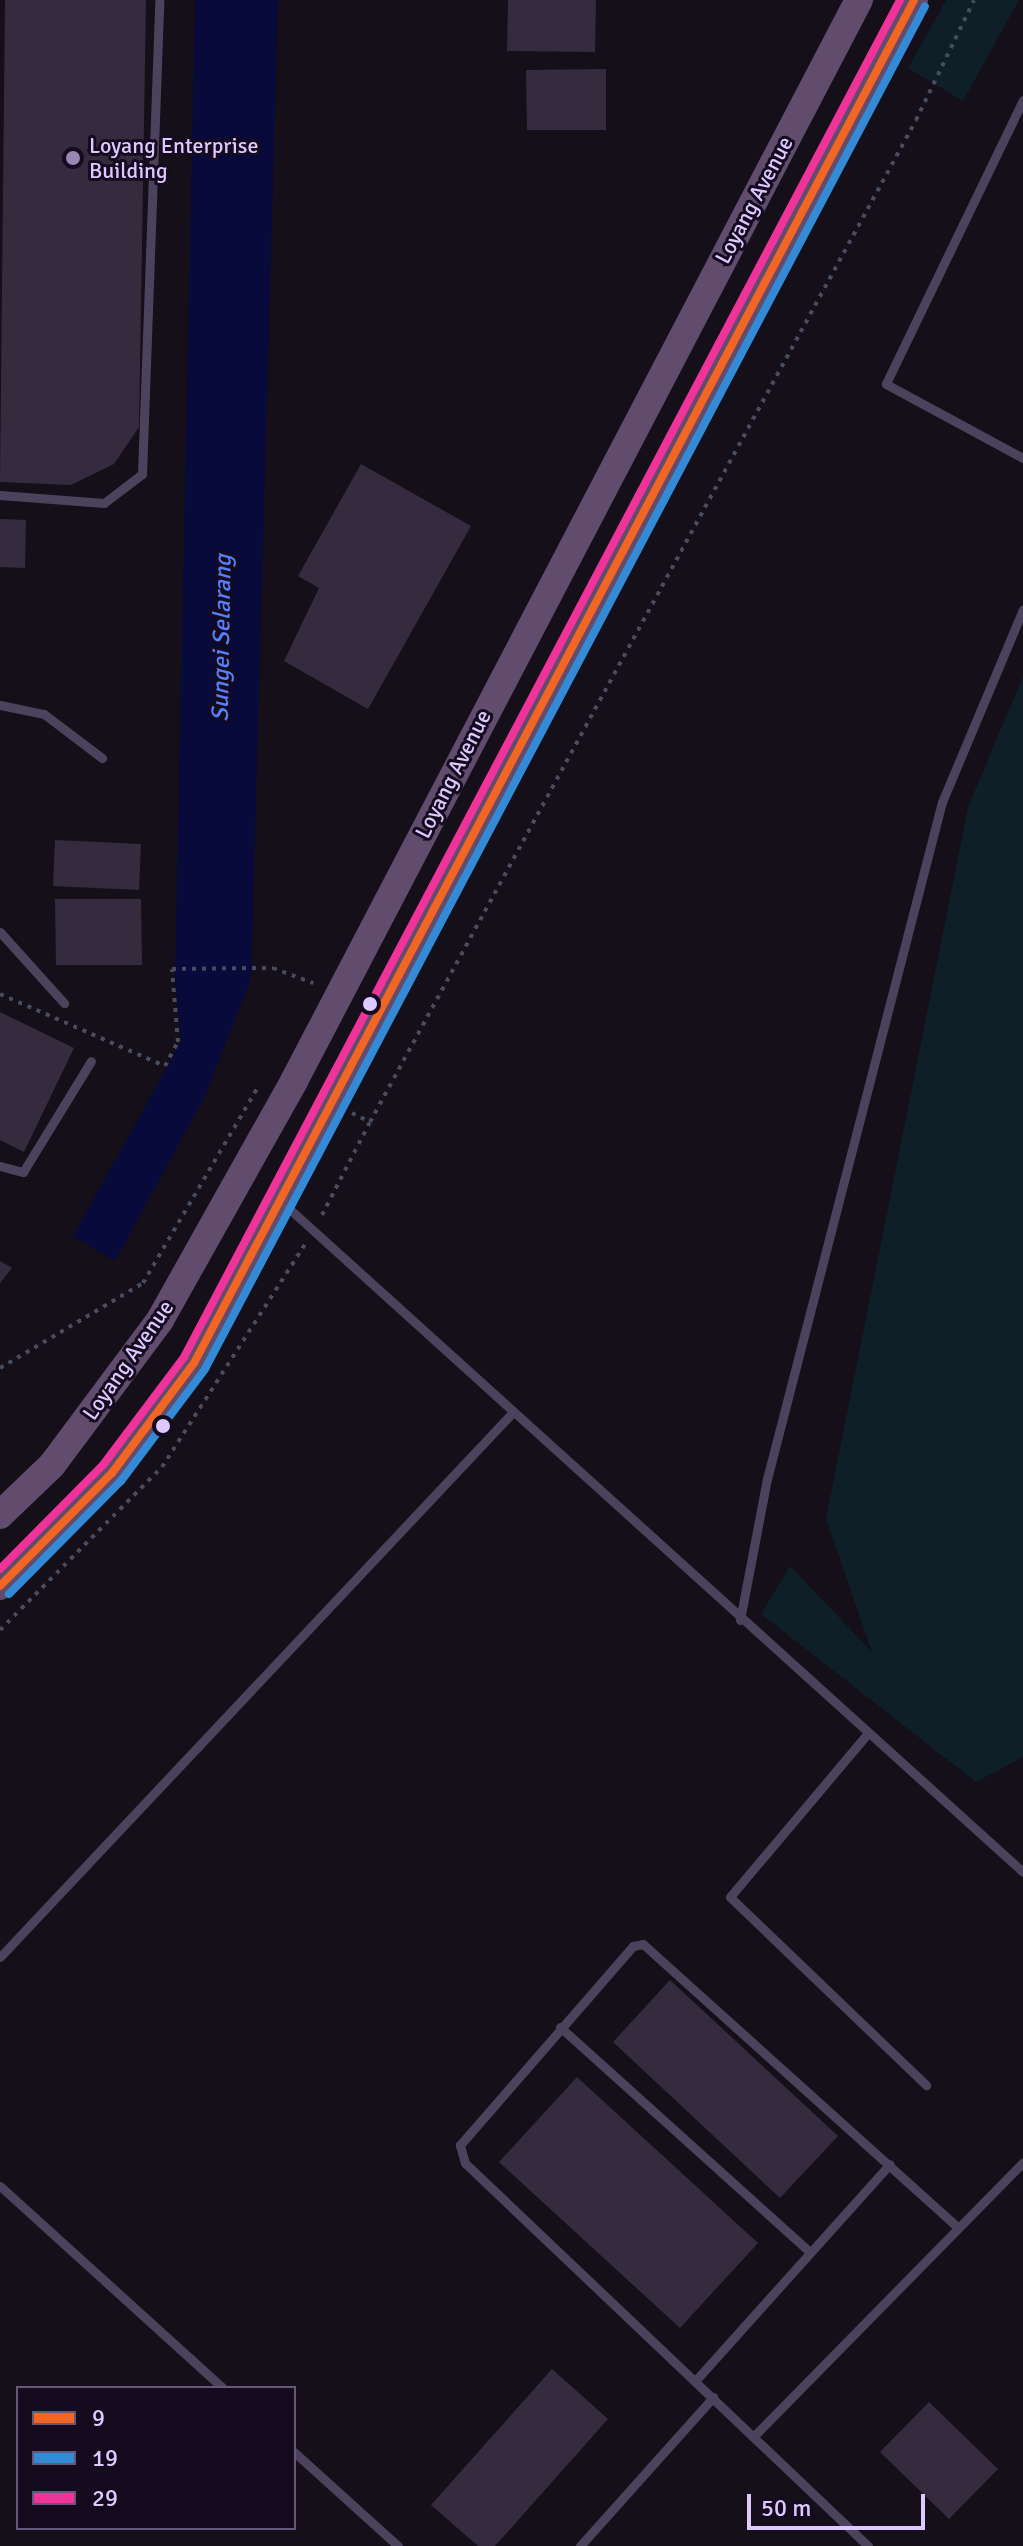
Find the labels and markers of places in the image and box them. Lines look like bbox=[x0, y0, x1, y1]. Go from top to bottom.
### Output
place label: Loyang Enterprise Building bbox=[89, 132, 258, 184]
marker: Loyang Enterprise Building bbox=[64, 149, 82, 167]
unlabelled marker bbox=[362, 996, 378, 1012]
unlabelled marker bbox=[155, 1418, 171, 1434]

